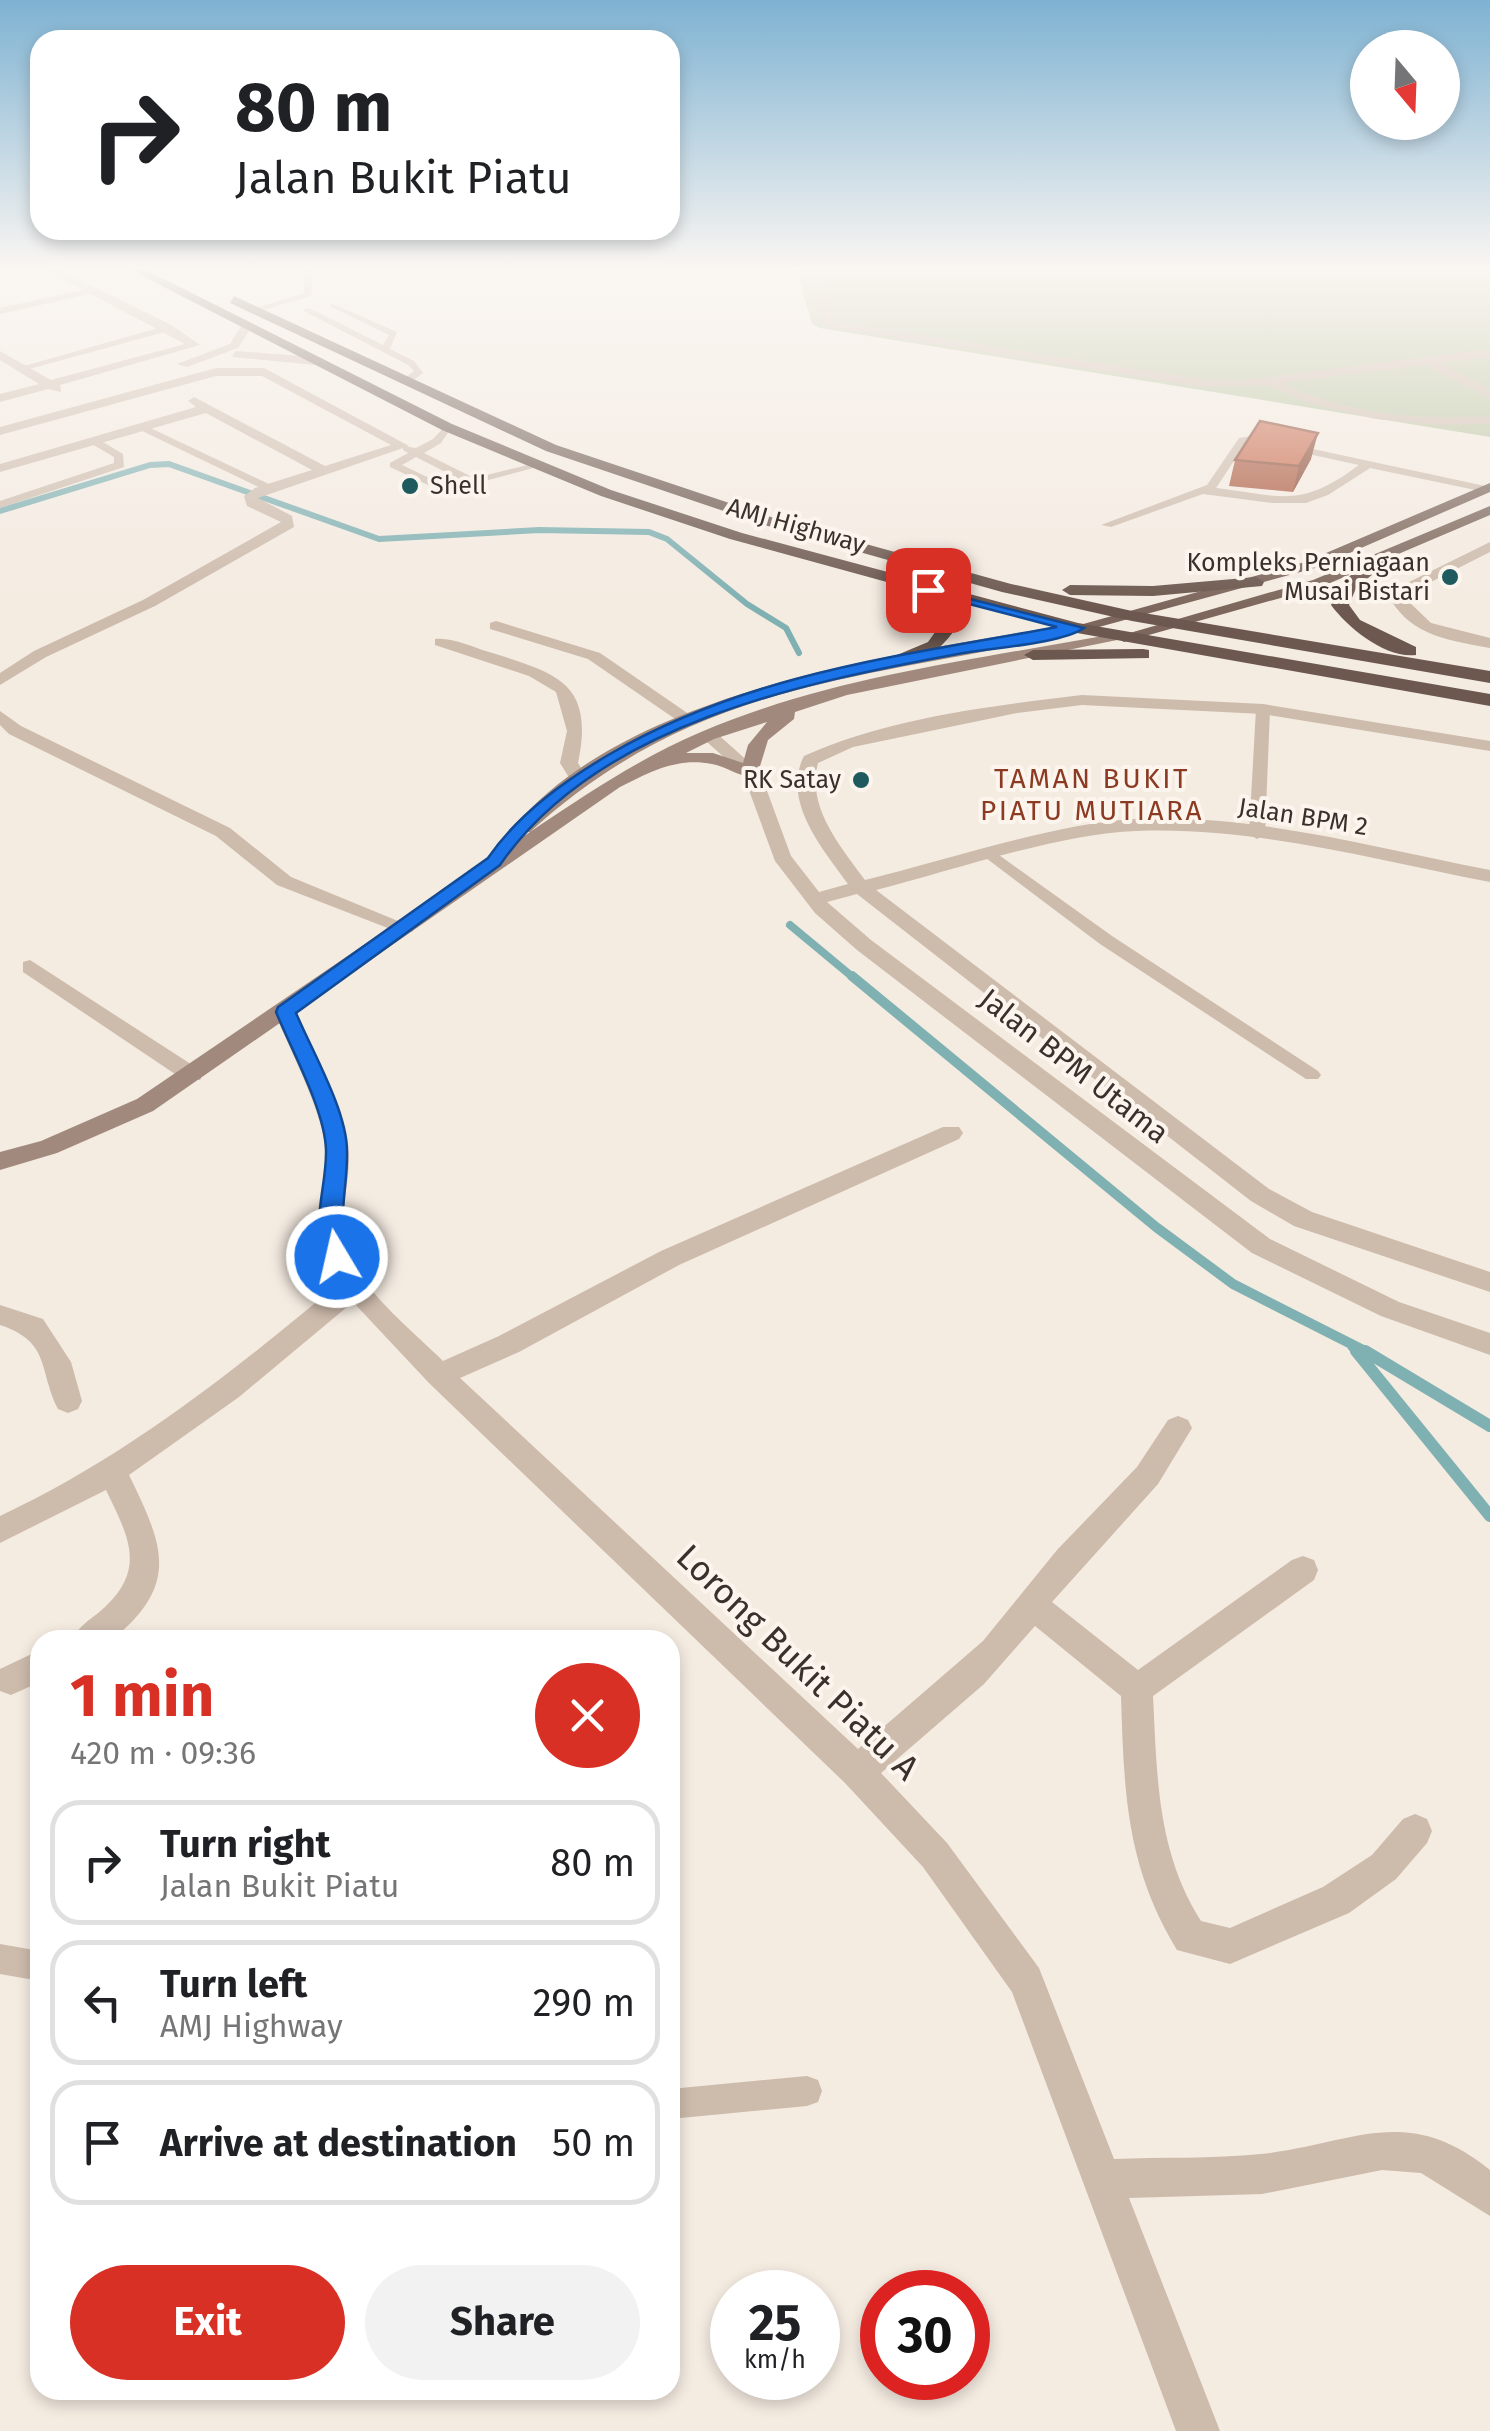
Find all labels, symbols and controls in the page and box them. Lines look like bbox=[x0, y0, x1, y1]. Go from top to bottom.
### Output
north arrow bbox=[1350, 30, 1460, 140]
map controls bbox=[1350, 30, 1460, 140]
text: 80 m bbox=[235, 66, 392, 150]
icon: right bbox=[70, 70, 200, 200]
text: Jalan Bukit Piatu bbox=[235, 151, 572, 205]
place label: Shell bbox=[430, 471, 487, 501]
marker: Shell bbox=[399, 475, 421, 497]
street label: AMJ Highway bbox=[723, 492, 869, 560]
pin bbox=[886, 548, 971, 633]
place label: Kompleks Perniagaan Musai Bistari bbox=[1187, 548, 1430, 607]
icon: arrive bbox=[901, 563, 956, 618]
marker: Kompleks Perniagaan Musai Bistari bbox=[1439, 566, 1461, 588]
district label: TAMAN BUKIT PIATU MUTIARA bbox=[980, 762, 1204, 827]
place label: RK Satay bbox=[743, 765, 842, 795]
marker: RK Satay bbox=[850, 769, 872, 791]
street label: Jalan BPM 2 bbox=[1236, 792, 1370, 842]
street label: Jalan BPM Utama bbox=[972, 981, 1176, 1151]
position arrow bbox=[285, 1205, 389, 1309]
street label: Lorong Bukit Piatu A bbox=[668, 1535, 928, 1789]
text: 1 min bbox=[70, 1660, 214, 1732]
button: close bbox=[535, 1663, 640, 1768]
text: 420 m · 09:36 bbox=[70, 1734, 256, 1772]
text: Turn right bbox=[160, 1821, 330, 1867]
icon: right bbox=[75, 1835, 130, 1890]
text: 80 m bbox=[550, 1840, 635, 1886]
text: Jalan Bukit Piatu bbox=[160, 1867, 399, 1905]
text: Turn left bbox=[160, 1961, 307, 2007]
icon: left bbox=[75, 1975, 130, 2030]
text: 290 m bbox=[533, 1980, 635, 2026]
text: AMJ Highway bbox=[160, 2007, 343, 2045]
icon: arrive bbox=[75, 2115, 130, 2170]
text: Arrive at destination bbox=[160, 2120, 517, 2166]
text: 50 m bbox=[552, 2120, 635, 2166]
button: Exit bbox=[70, 2265, 345, 2380]
button: Share bbox=[365, 2265, 640, 2380]
speed limit sign: 30 bbox=[860, 2270, 990, 2400]
text: 25 bbox=[749, 2293, 801, 2353]
text: km/h bbox=[744, 2345, 806, 2375]

